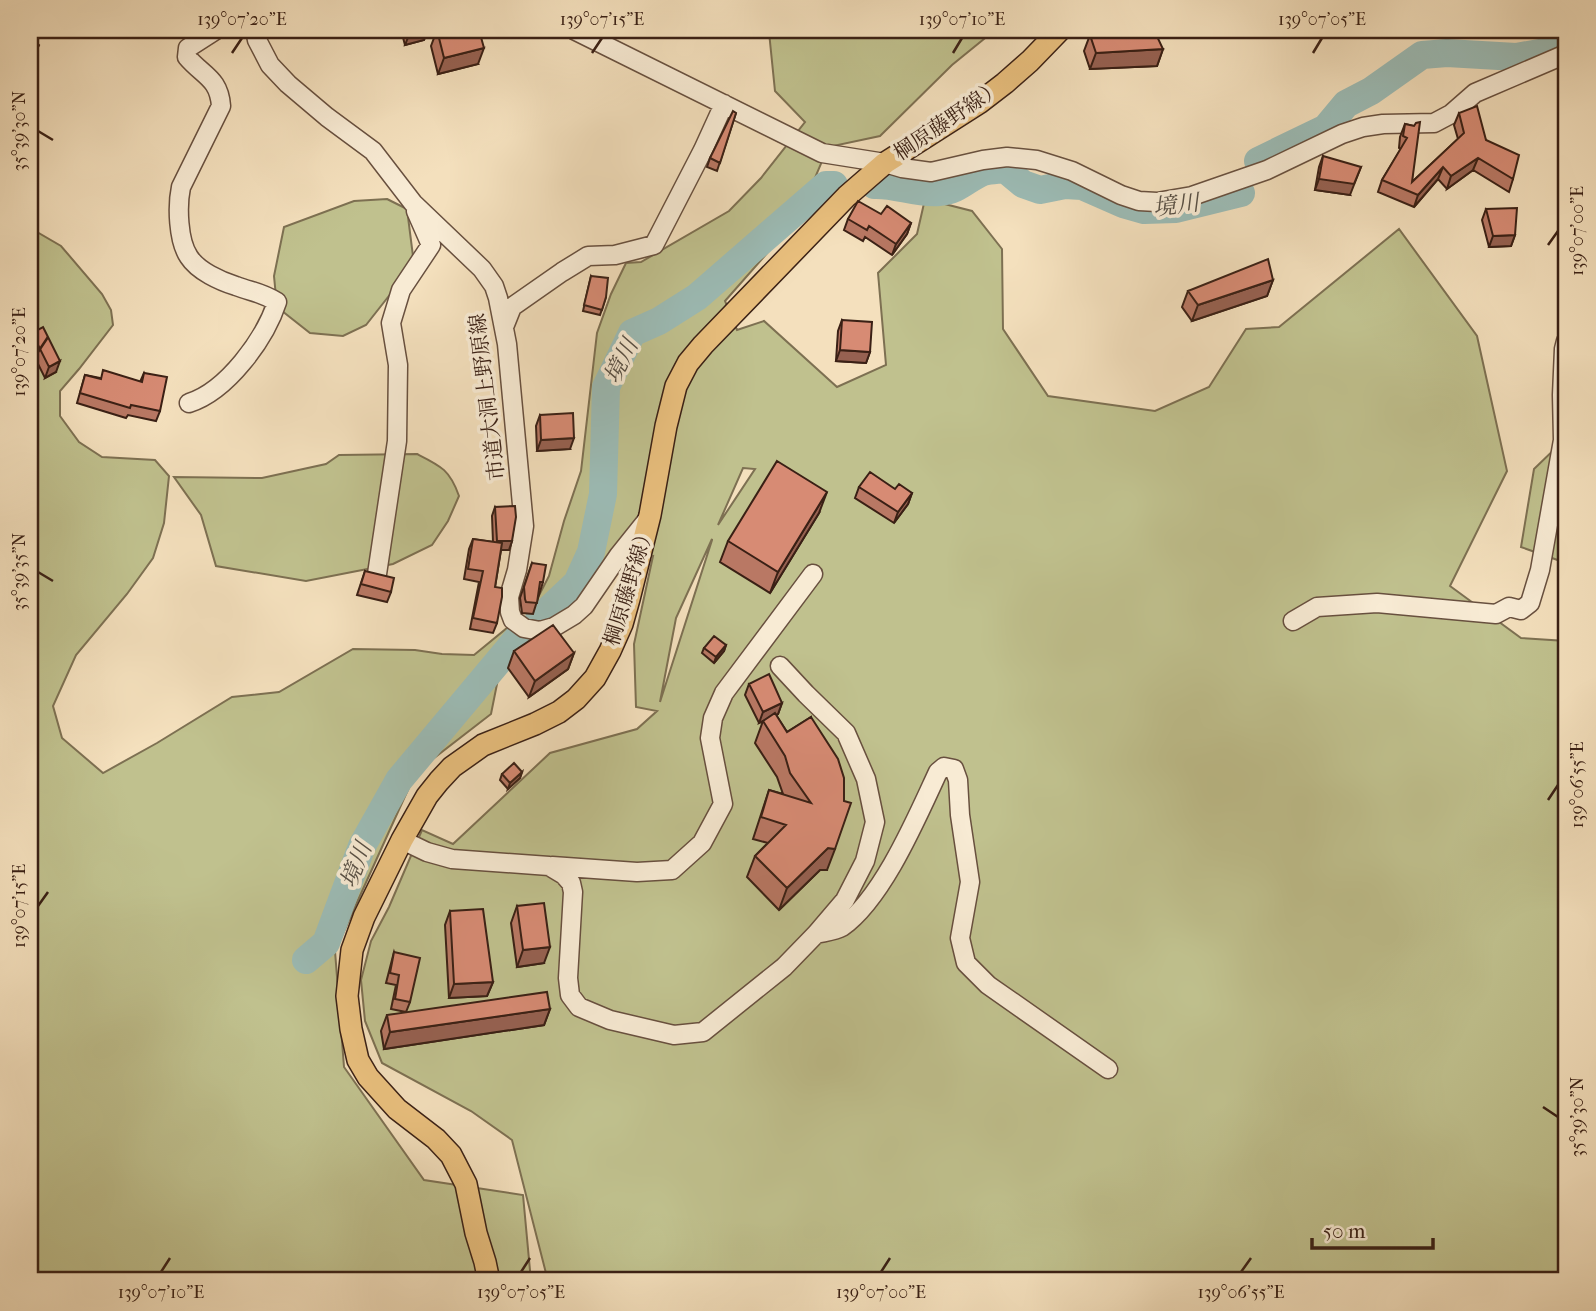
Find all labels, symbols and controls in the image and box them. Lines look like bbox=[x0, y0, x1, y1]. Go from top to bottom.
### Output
text: 139°07'20"E bbox=[197, 9, 287, 30]
text: 139°07'15"E bbox=[560, 9, 644, 30]
text: 139°07'10"E bbox=[919, 9, 1005, 30]
text: 139°07'05"E bbox=[1278, 9, 1366, 30]
street label: 棡原藤野線） bbox=[889, 75, 1007, 165]
text: 35°39'30"N bbox=[9, 90, 30, 171]
text: 139°07'00"E bbox=[1567, 186, 1588, 276]
water label: 境川 bbox=[1152, 188, 1203, 221]
text: 139°07'20"E bbox=[9, 307, 30, 397]
street label: 市道大洞上野原線 bbox=[465, 312, 509, 482]
water label: 境川 bbox=[599, 332, 645, 388]
street label: 棡原藤野線） bbox=[599, 521, 659, 649]
text: 35°39'35"N bbox=[9, 533, 30, 611]
text: 139°06'55"E bbox=[1567, 742, 1588, 828]
water label: 境川 bbox=[335, 836, 378, 891]
text: 139°07'15"E bbox=[9, 864, 30, 948]
text: 35°39'30"N bbox=[1567, 1076, 1588, 1157]
scale bar bbox=[1312, 1206, 1433, 1250]
text: 50 m bbox=[1323, 1219, 1366, 1243]
text: 139°07'10"E bbox=[118, 1282, 204, 1303]
text: 139°07'05"E bbox=[477, 1282, 565, 1303]
text: 139°07'00"E bbox=[836, 1282, 926, 1303]
text: 139°06'55"E bbox=[1198, 1282, 1284, 1303]

